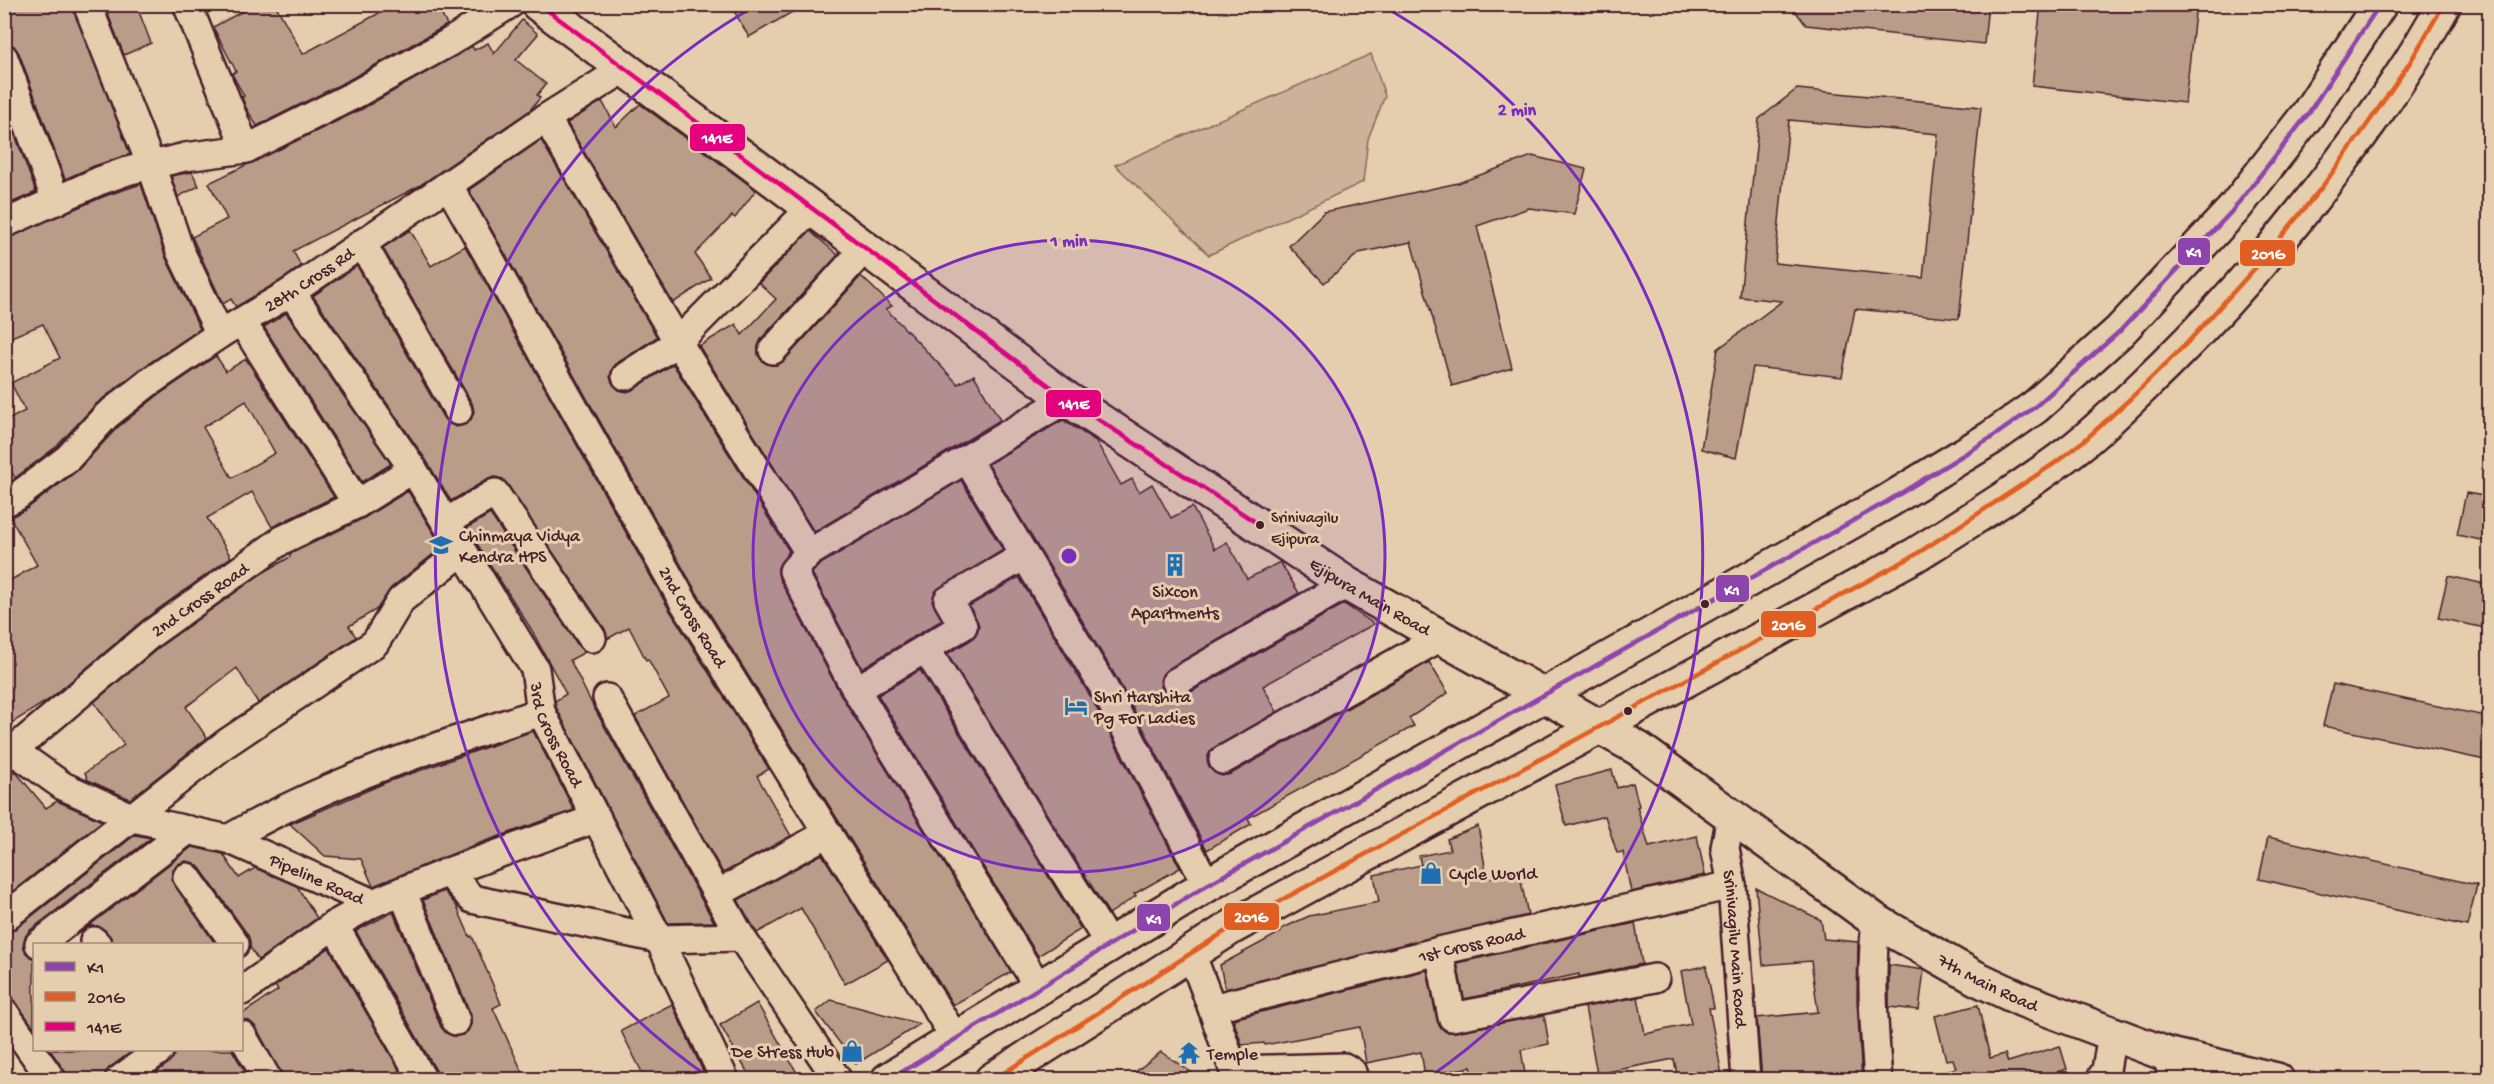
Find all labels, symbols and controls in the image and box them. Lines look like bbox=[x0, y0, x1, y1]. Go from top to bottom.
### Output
text: 2 min bbox=[1498, 101, 1537, 122]
line badge: 141E bbox=[689, 123, 746, 152]
text: 141E bbox=[701, 131, 733, 150]
text: 1 min bbox=[1050, 232, 1088, 253]
line badge: K1 bbox=[2177, 237, 2211, 266]
line badge: 201G bbox=[2239, 239, 2296, 267]
street label: 28th Cross Rd bbox=[261, 243, 360, 318]
text: K1 bbox=[2185, 245, 2202, 264]
text: 201G bbox=[2251, 247, 2286, 266]
line badge: 141E bbox=[1045, 389, 1102, 418]
text: 141E bbox=[1058, 397, 1090, 416]
place label: Srinivagilu Ejipura bbox=[1271, 510, 1339, 550]
marker: Srinivagilu Ejipura bbox=[1254, 519, 1266, 531]
place label: Chinmaya Vidya Kendra HPS bbox=[459, 527, 581, 569]
school or university icon: Chinmaya Vidya Kendra HPS bbox=[428, 532, 454, 558]
centre of rings bbox=[1059, 546, 1079, 566]
building icon: Sixcon Apartments bbox=[1162, 552, 1188, 578]
street label: Ejipura Main Road bbox=[1305, 554, 1435, 643]
street label: 2nd Cross Road bbox=[148, 558, 255, 643]
street label: 2nd Cross Road bbox=[653, 563, 731, 674]
line badge: K1 bbox=[1715, 574, 1750, 603]
place label: Sixcon Apartments bbox=[1131, 583, 1220, 625]
text: K1 bbox=[1723, 583, 1740, 602]
unlabelled marker bbox=[1699, 598, 1711, 610]
line badge: 201G bbox=[1760, 610, 1817, 638]
text: 201G bbox=[1771, 618, 1806, 637]
street label: 3rd Cross Road bbox=[524, 680, 587, 793]
place label: Shri Harshita Pg For Ladies bbox=[1093, 688, 1196, 730]
hotel icon: Shri Harshita Pg For Ladies bbox=[1063, 693, 1089, 719]
unlabelled marker bbox=[1622, 705, 1634, 717]
street label: Pipeline Road bbox=[265, 850, 368, 911]
shop icon: Cycle World bbox=[1418, 860, 1444, 886]
place label: Cycle World bbox=[1449, 865, 1538, 886]
street label: Srinivagilu Main Road bbox=[1716, 868, 1750, 1030]
line badge: 201G bbox=[1223, 902, 1280, 931]
line badge: K1 bbox=[1136, 903, 1171, 932]
text: 201G bbox=[1234, 910, 1269, 929]
text: K1 bbox=[1145, 912, 1162, 931]
street label: 1st Cross Road bbox=[1416, 924, 1528, 969]
legend bbox=[33, 943, 243, 1051]
street label: 7th Main Road bbox=[1932, 950, 2042, 1018]
text: K1 bbox=[87, 959, 104, 980]
text: 201G bbox=[87, 989, 125, 1010]
text: 141E bbox=[86, 1019, 122, 1040]
shop icon: De Stress Hub bbox=[839, 1038, 865, 1064]
temple icon: Temple bbox=[1176, 1040, 1202, 1066]
place label: De Stress Hub bbox=[731, 1043, 834, 1064]
place label: Temple bbox=[1206, 1045, 1259, 1066]

